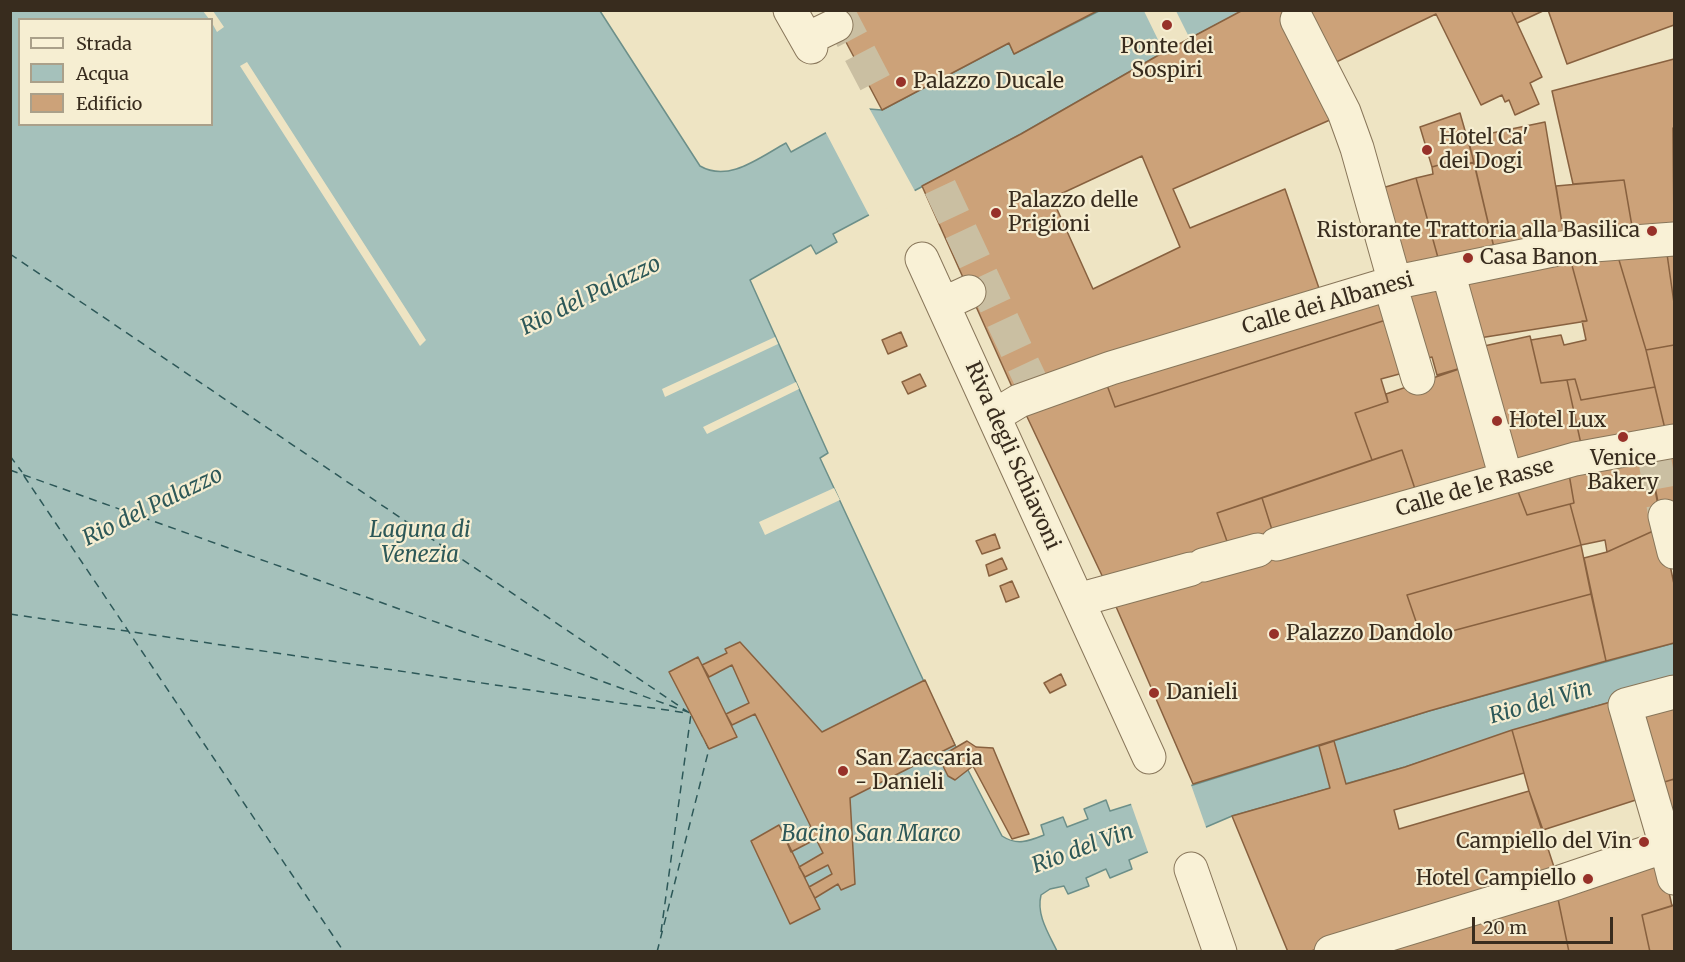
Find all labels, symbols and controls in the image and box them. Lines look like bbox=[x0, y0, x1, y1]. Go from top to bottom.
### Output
legend bbox=[18, 18, 213, 126]
marker: Ponte dei Sospiri bbox=[1160, 18, 1174, 32]
text: Strada bbox=[76, 32, 132, 55]
place label: Ponte dei Sospiri bbox=[1120, 34, 1214, 84]
text: Acqua bbox=[76, 62, 129, 85]
place label: Palazzo Ducale bbox=[913, 69, 1064, 95]
marker: Palazzo Ducale bbox=[894, 75, 908, 89]
text: Edificio bbox=[76, 92, 142, 115]
place label: Hotel Ca' dei Dogi bbox=[1439, 125, 1528, 175]
marker: Hotel Ca' dei Dogi bbox=[1420, 143, 1434, 157]
place label: Palazzo delle Prigioni bbox=[1008, 188, 1138, 238]
marker: Palazzo delle Prigioni bbox=[989, 206, 1003, 220]
place label: Ristorante Trattoria alla Basilica bbox=[1316, 218, 1640, 244]
marker: Ristorante Trattoria alla Basilica bbox=[1645, 224, 1659, 238]
place label: Casa Banon bbox=[1480, 245, 1598, 271]
water label: Rio del Palazzo bbox=[517, 251, 665, 341]
marker: Casa Banon bbox=[1461, 251, 1475, 265]
street label: Calle dei Albanesi bbox=[1239, 267, 1417, 341]
street label: Riva degli Schiavoni bbox=[959, 358, 1065, 554]
place label: Hotel Lux bbox=[1509, 408, 1606, 434]
marker: Hotel Lux bbox=[1490, 414, 1504, 428]
marker: Venice Bakery bbox=[1616, 430, 1630, 444]
place label: Venice Bakery bbox=[1587, 446, 1659, 496]
street label: Calle de le Rasse bbox=[1393, 453, 1557, 523]
water label: Rio del Palazzo bbox=[79, 462, 227, 552]
water label: Laguna di Venezia bbox=[369, 518, 471, 570]
place label: Palazzo Dandolo bbox=[1286, 621, 1453, 647]
marker: Palazzo Dandolo bbox=[1267, 627, 1281, 641]
water label: Rio del Vin bbox=[1486, 676, 1596, 730]
place label: Danieli bbox=[1166, 680, 1238, 706]
marker: Danieli bbox=[1147, 686, 1161, 700]
place label: San Zaccaria - Danieli bbox=[855, 746, 983, 796]
marker: San Zaccaria - Danieli bbox=[836, 764, 850, 778]
water label: Rio del Vin bbox=[1029, 818, 1137, 880]
water label: Bacino San Marco bbox=[781, 822, 961, 848]
place label: Campiello del Vin bbox=[1456, 829, 1632, 855]
marker: Campiello del Vin bbox=[1637, 835, 1651, 849]
place label: Hotel Campiello bbox=[1416, 866, 1576, 892]
marker: Hotel Campiello bbox=[1581, 872, 1595, 886]
scale bar bbox=[1475, 905, 1616, 943]
text: 20 m bbox=[1483, 916, 1527, 939]

